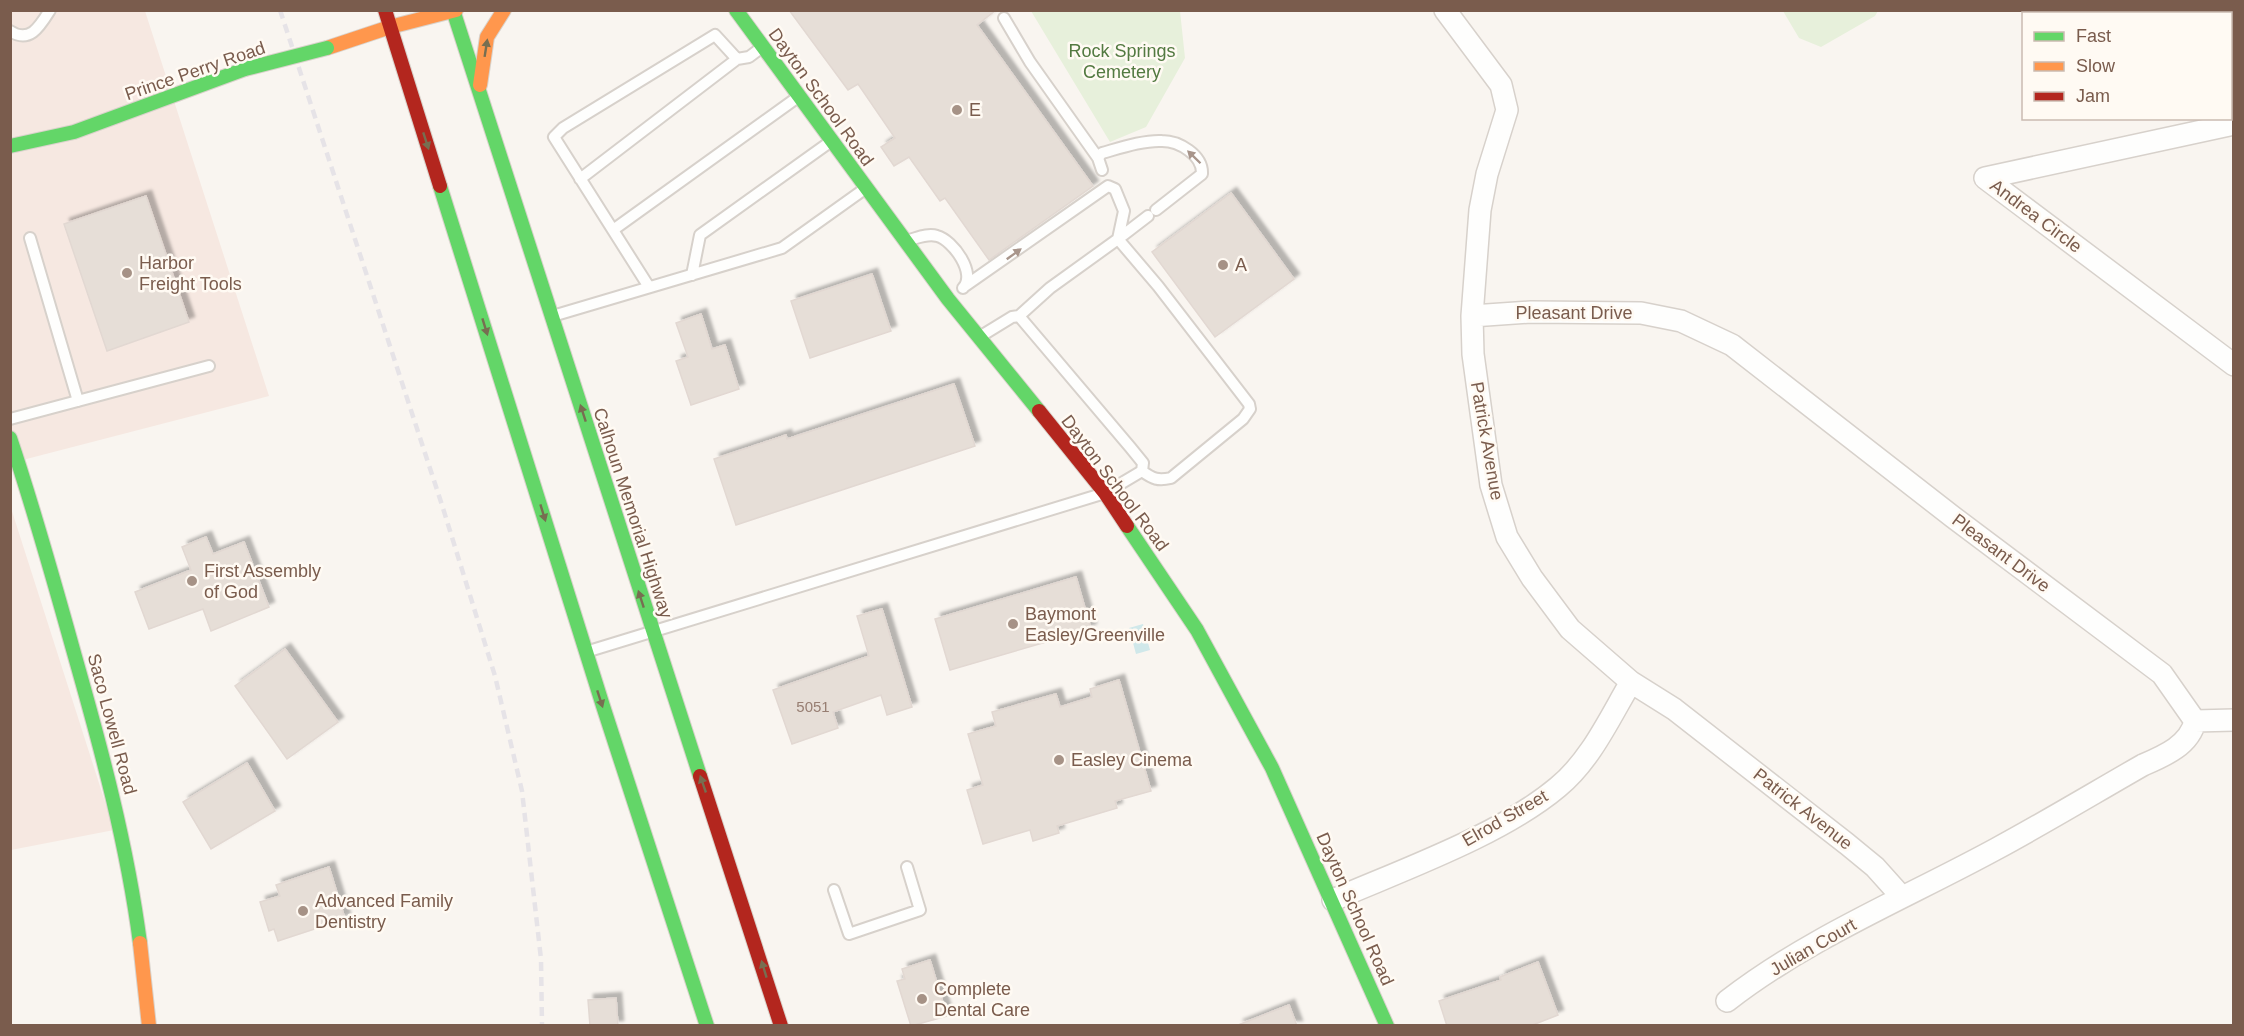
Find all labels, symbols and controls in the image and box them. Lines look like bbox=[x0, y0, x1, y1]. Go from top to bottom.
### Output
legend bbox=[2022, 12, 2232, 120]
street label: Dayton School Road bbox=[764, 24, 878, 170]
text: Fast bbox=[2076, 26, 2111, 46]
street label: Prince Perry Road bbox=[122, 38, 268, 104]
one-way arrow bbox=[481, 39, 490, 58]
park label: Rock Springs Cemetery bbox=[1068, 41, 1176, 82]
text: Slow bbox=[2076, 56, 2116, 76]
text: Jam bbox=[2076, 86, 2110, 106]
place label: E bbox=[969, 100, 981, 120]
marker: E bbox=[950, 103, 964, 117]
one-way arrow bbox=[422, 132, 431, 150]
one-way arrow bbox=[1187, 150, 1201, 164]
street label: Andrea Circle bbox=[1986, 175, 2086, 257]
one-way arrow bbox=[1005, 248, 1021, 260]
place label: Harbor Freight Tools bbox=[139, 253, 242, 294]
place label: A bbox=[1235, 255, 1247, 275]
marker: A bbox=[1216, 258, 1230, 272]
marker: Harbor Freight Tools bbox=[120, 266, 134, 280]
street label: Pleasant Drive bbox=[1515, 303, 1633, 323]
one-way arrow bbox=[481, 318, 490, 336]
street label: Patrick Avenue bbox=[1467, 380, 1507, 502]
one-way arrow bbox=[577, 404, 587, 422]
street label: Calhoun Memorial Highway bbox=[589, 405, 677, 621]
street label: Dayton School Road bbox=[1057, 411, 1173, 555]
one-way arrow bbox=[539, 504, 548, 522]
street label: Pleasant Drive bbox=[1948, 510, 2054, 596]
place label: First Assembly of God bbox=[204, 561, 321, 602]
marker: First Assembly of God bbox=[185, 574, 199, 588]
one-way arrow bbox=[636, 590, 646, 608]
place label: Baymont Easley/Greenville bbox=[1025, 604, 1165, 645]
marker: Baymont Easley/Greenville bbox=[1006, 617, 1020, 631]
street label: Saco Lowell Road bbox=[84, 651, 140, 797]
one-way arrow bbox=[596, 690, 606, 708]
house number: 5051 bbox=[796, 698, 830, 715]
place label: Easley Cinema bbox=[1071, 750, 1193, 770]
marker: Easley Cinema bbox=[1052, 753, 1066, 767]
street label: Patrick Avenue bbox=[1750, 764, 1856, 854]
one-way arrow bbox=[698, 775, 707, 793]
street label: Elrod Street bbox=[1459, 786, 1551, 850]
street label: Dayton School Road bbox=[1312, 830, 1398, 988]
place label: Advanced Family Dentistry bbox=[315, 891, 453, 932]
marker: Advanced Family Dentistry bbox=[296, 904, 310, 918]
street label: Julian Court bbox=[1766, 914, 1860, 980]
one-way arrow bbox=[759, 960, 768, 978]
place label: Complete Dental Care bbox=[934, 979, 1030, 1020]
marker: Complete Dental Care bbox=[915, 992, 929, 1006]

